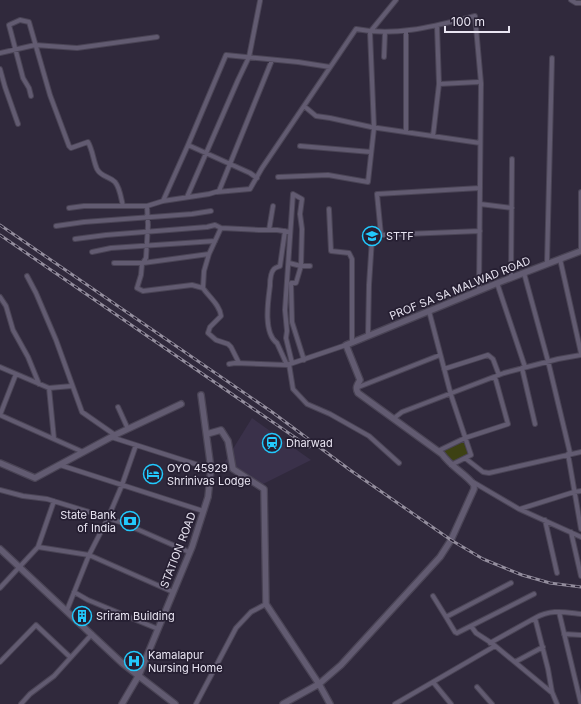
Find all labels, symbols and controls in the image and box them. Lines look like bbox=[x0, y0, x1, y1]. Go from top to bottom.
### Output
scale bar bbox=[445, 8, 509, 34]
text: 100 m bbox=[451, 14, 485, 29]
school or university icon: STTF bbox=[361, 225, 383, 247]
place label: STTF bbox=[386, 229, 414, 243]
street label: PROF SA SA MALWAD ROAD bbox=[387, 253, 533, 323]
station icon: Dharwad bbox=[261, 432, 283, 454]
place label: Dharwad bbox=[286, 436, 333, 450]
place label: OYO 45929 Shrinivas Lodge bbox=[167, 461, 251, 488]
hotel icon: OYO 45929 Shrinivas Lodge bbox=[142, 463, 164, 485]
place label: State Bank of India bbox=[60, 508, 116, 535]
bank icon: State Bank of India bbox=[119, 510, 141, 532]
street label: STATION ROAD bbox=[157, 510, 199, 590]
building icon: Sriram Building bbox=[71, 605, 93, 627]
place label: Sriram Building bbox=[96, 609, 175, 623]
place label: Kamalapur Nursing Home bbox=[148, 648, 223, 675]
hospital icon: Kamalapur Nursing Home bbox=[123, 650, 145, 672]

